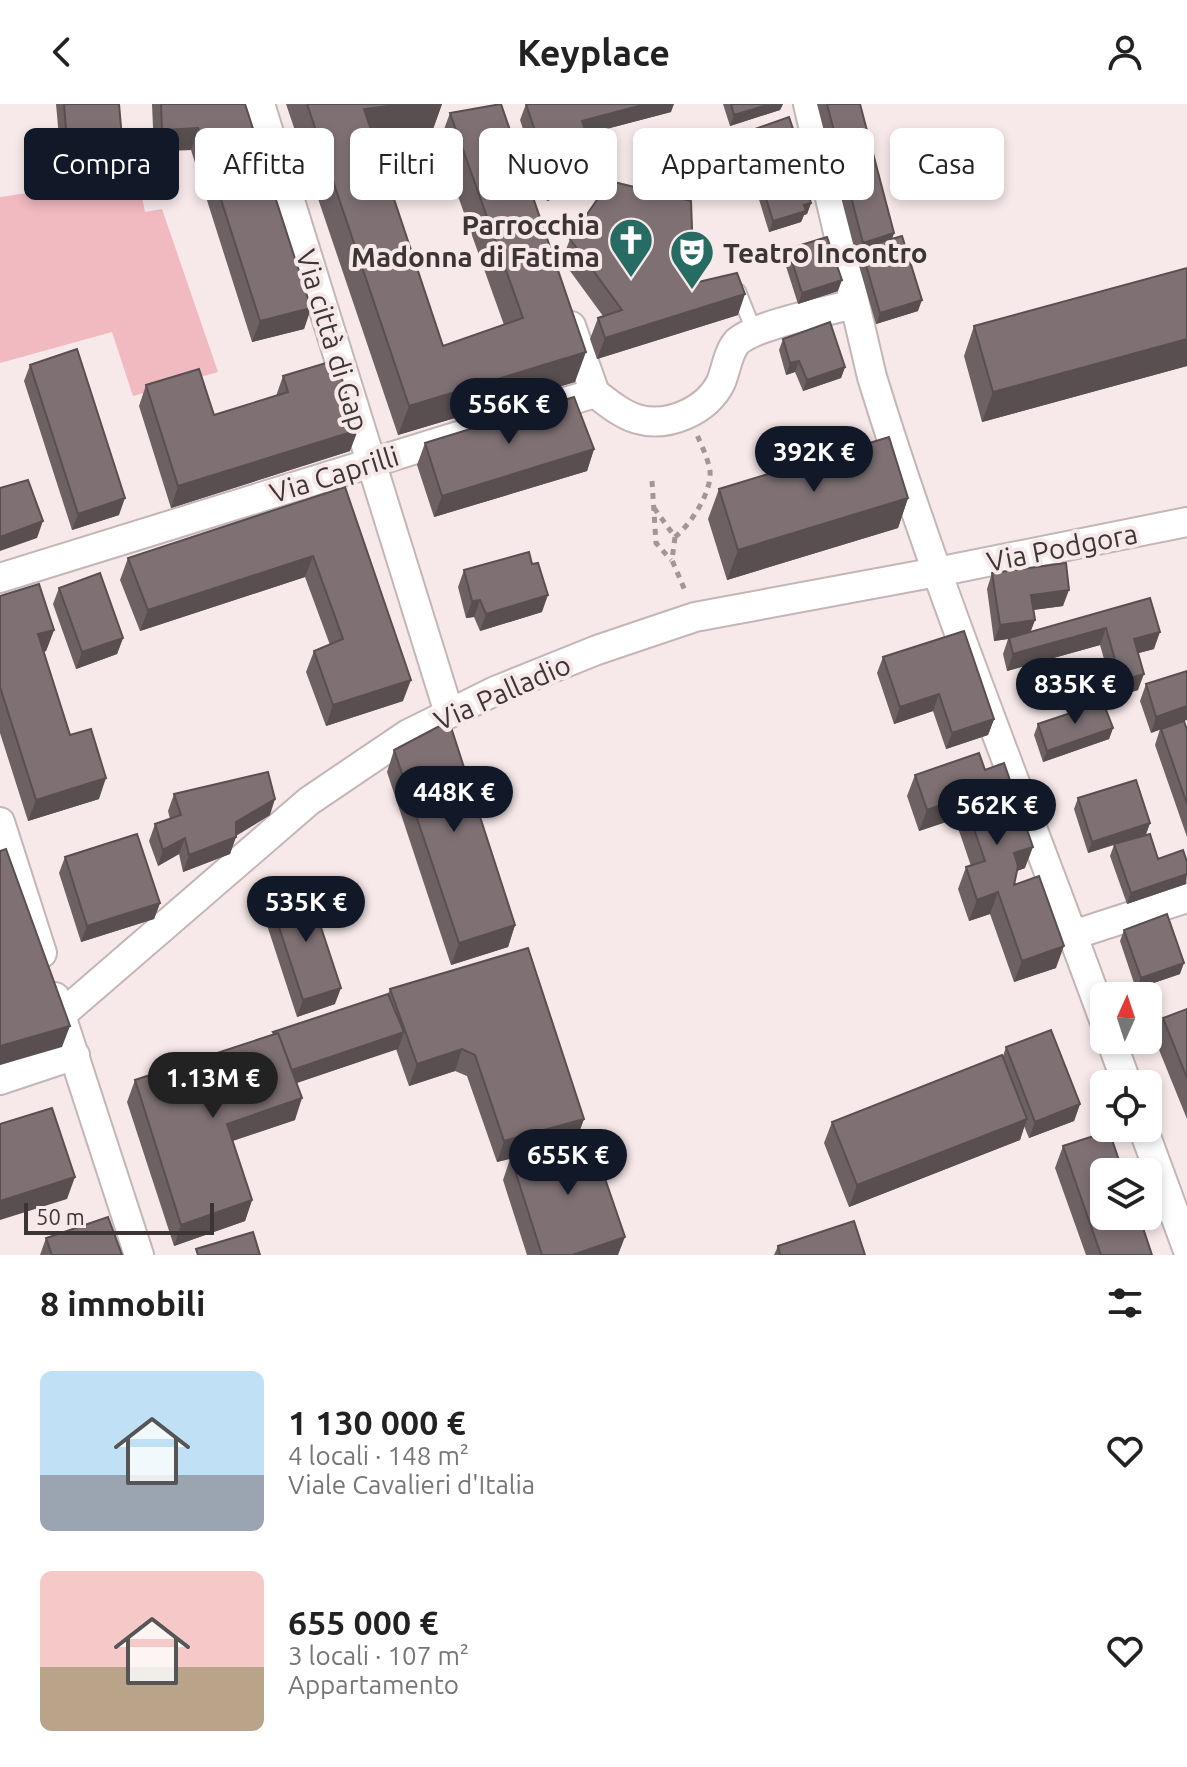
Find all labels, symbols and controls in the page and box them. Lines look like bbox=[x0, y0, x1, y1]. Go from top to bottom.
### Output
icon: back bbox=[40, 30, 84, 74]
icon: person bbox=[1103, 30, 1147, 74]
text: Keyplace bbox=[517, 32, 670, 73]
chip: Compra bbox=[24, 128, 179, 200]
chip: Affitta bbox=[195, 128, 334, 200]
chip: Filtri bbox=[350, 128, 463, 200]
chip: Nuovo bbox=[479, 128, 617, 200]
chip: Appartamento bbox=[633, 128, 874, 200]
chip: Casa bbox=[890, 128, 1004, 200]
place label: Parrocchia Madonna di Fatima bbox=[351, 209, 600, 272]
church icon: Parrocchia Madonna di Fatima bbox=[607, 216, 655, 279]
theatre icon: Teatro Incontro bbox=[668, 228, 716, 291]
place label: Teatro Incontro bbox=[723, 237, 928, 268]
street label: Via città di Gap bbox=[291, 246, 375, 434]
pin: 556K € bbox=[444, 378, 574, 446]
text: 556K € bbox=[468, 389, 550, 418]
pin: 392K € bbox=[749, 426, 879, 494]
text: 392K € bbox=[773, 437, 855, 466]
street label: Via Caprilli bbox=[266, 440, 402, 508]
street label: Via Podgora bbox=[984, 517, 1140, 577]
street label: Via Palladio bbox=[429, 648, 575, 736]
pin: 835K € bbox=[1010, 658, 1140, 726]
text: 835K € bbox=[1034, 669, 1116, 698]
pin: 448K € bbox=[389, 766, 519, 834]
text: 448K € bbox=[413, 777, 495, 806]
pin: 562K € bbox=[932, 779, 1062, 847]
text: 562K € bbox=[956, 790, 1038, 819]
pin: 535K € bbox=[241, 876, 371, 944]
text: 535K € bbox=[265, 887, 347, 916]
north arrow bbox=[1090, 982, 1162, 1054]
map controls bbox=[1090, 982, 1162, 1230]
pin: 1.13M € bbox=[139, 1052, 287, 1120]
text: 1.13M € bbox=[166, 1063, 260, 1092]
button: locate bbox=[1090, 1070, 1162, 1142]
pin: 655K € bbox=[503, 1129, 633, 1197]
text: 655K € bbox=[527, 1140, 609, 1169]
button: layers bbox=[1090, 1158, 1162, 1230]
scale bar bbox=[24, 1199, 214, 1235]
text: 50 m bbox=[36, 1204, 85, 1229]
icon: filters bbox=[1103, 1281, 1147, 1325]
text: 8 immobili bbox=[40, 1284, 205, 1322]
icon: home bbox=[104, 1403, 200, 1499]
text: 1 130 000 € bbox=[288, 1403, 466, 1441]
icon: heart bbox=[1103, 1429, 1147, 1473]
text: 4 locali · 148 m² bbox=[288, 1441, 469, 1470]
text: Viale Cavalieri d'Italia bbox=[288, 1470, 535, 1499]
icon: home bbox=[104, 1603, 200, 1699]
text: 655 000 € bbox=[288, 1603, 438, 1641]
icon: heart bbox=[1103, 1629, 1147, 1673]
text: 3 locali · 107 m² bbox=[288, 1641, 469, 1670]
text: Appartamento bbox=[288, 1670, 459, 1699]

